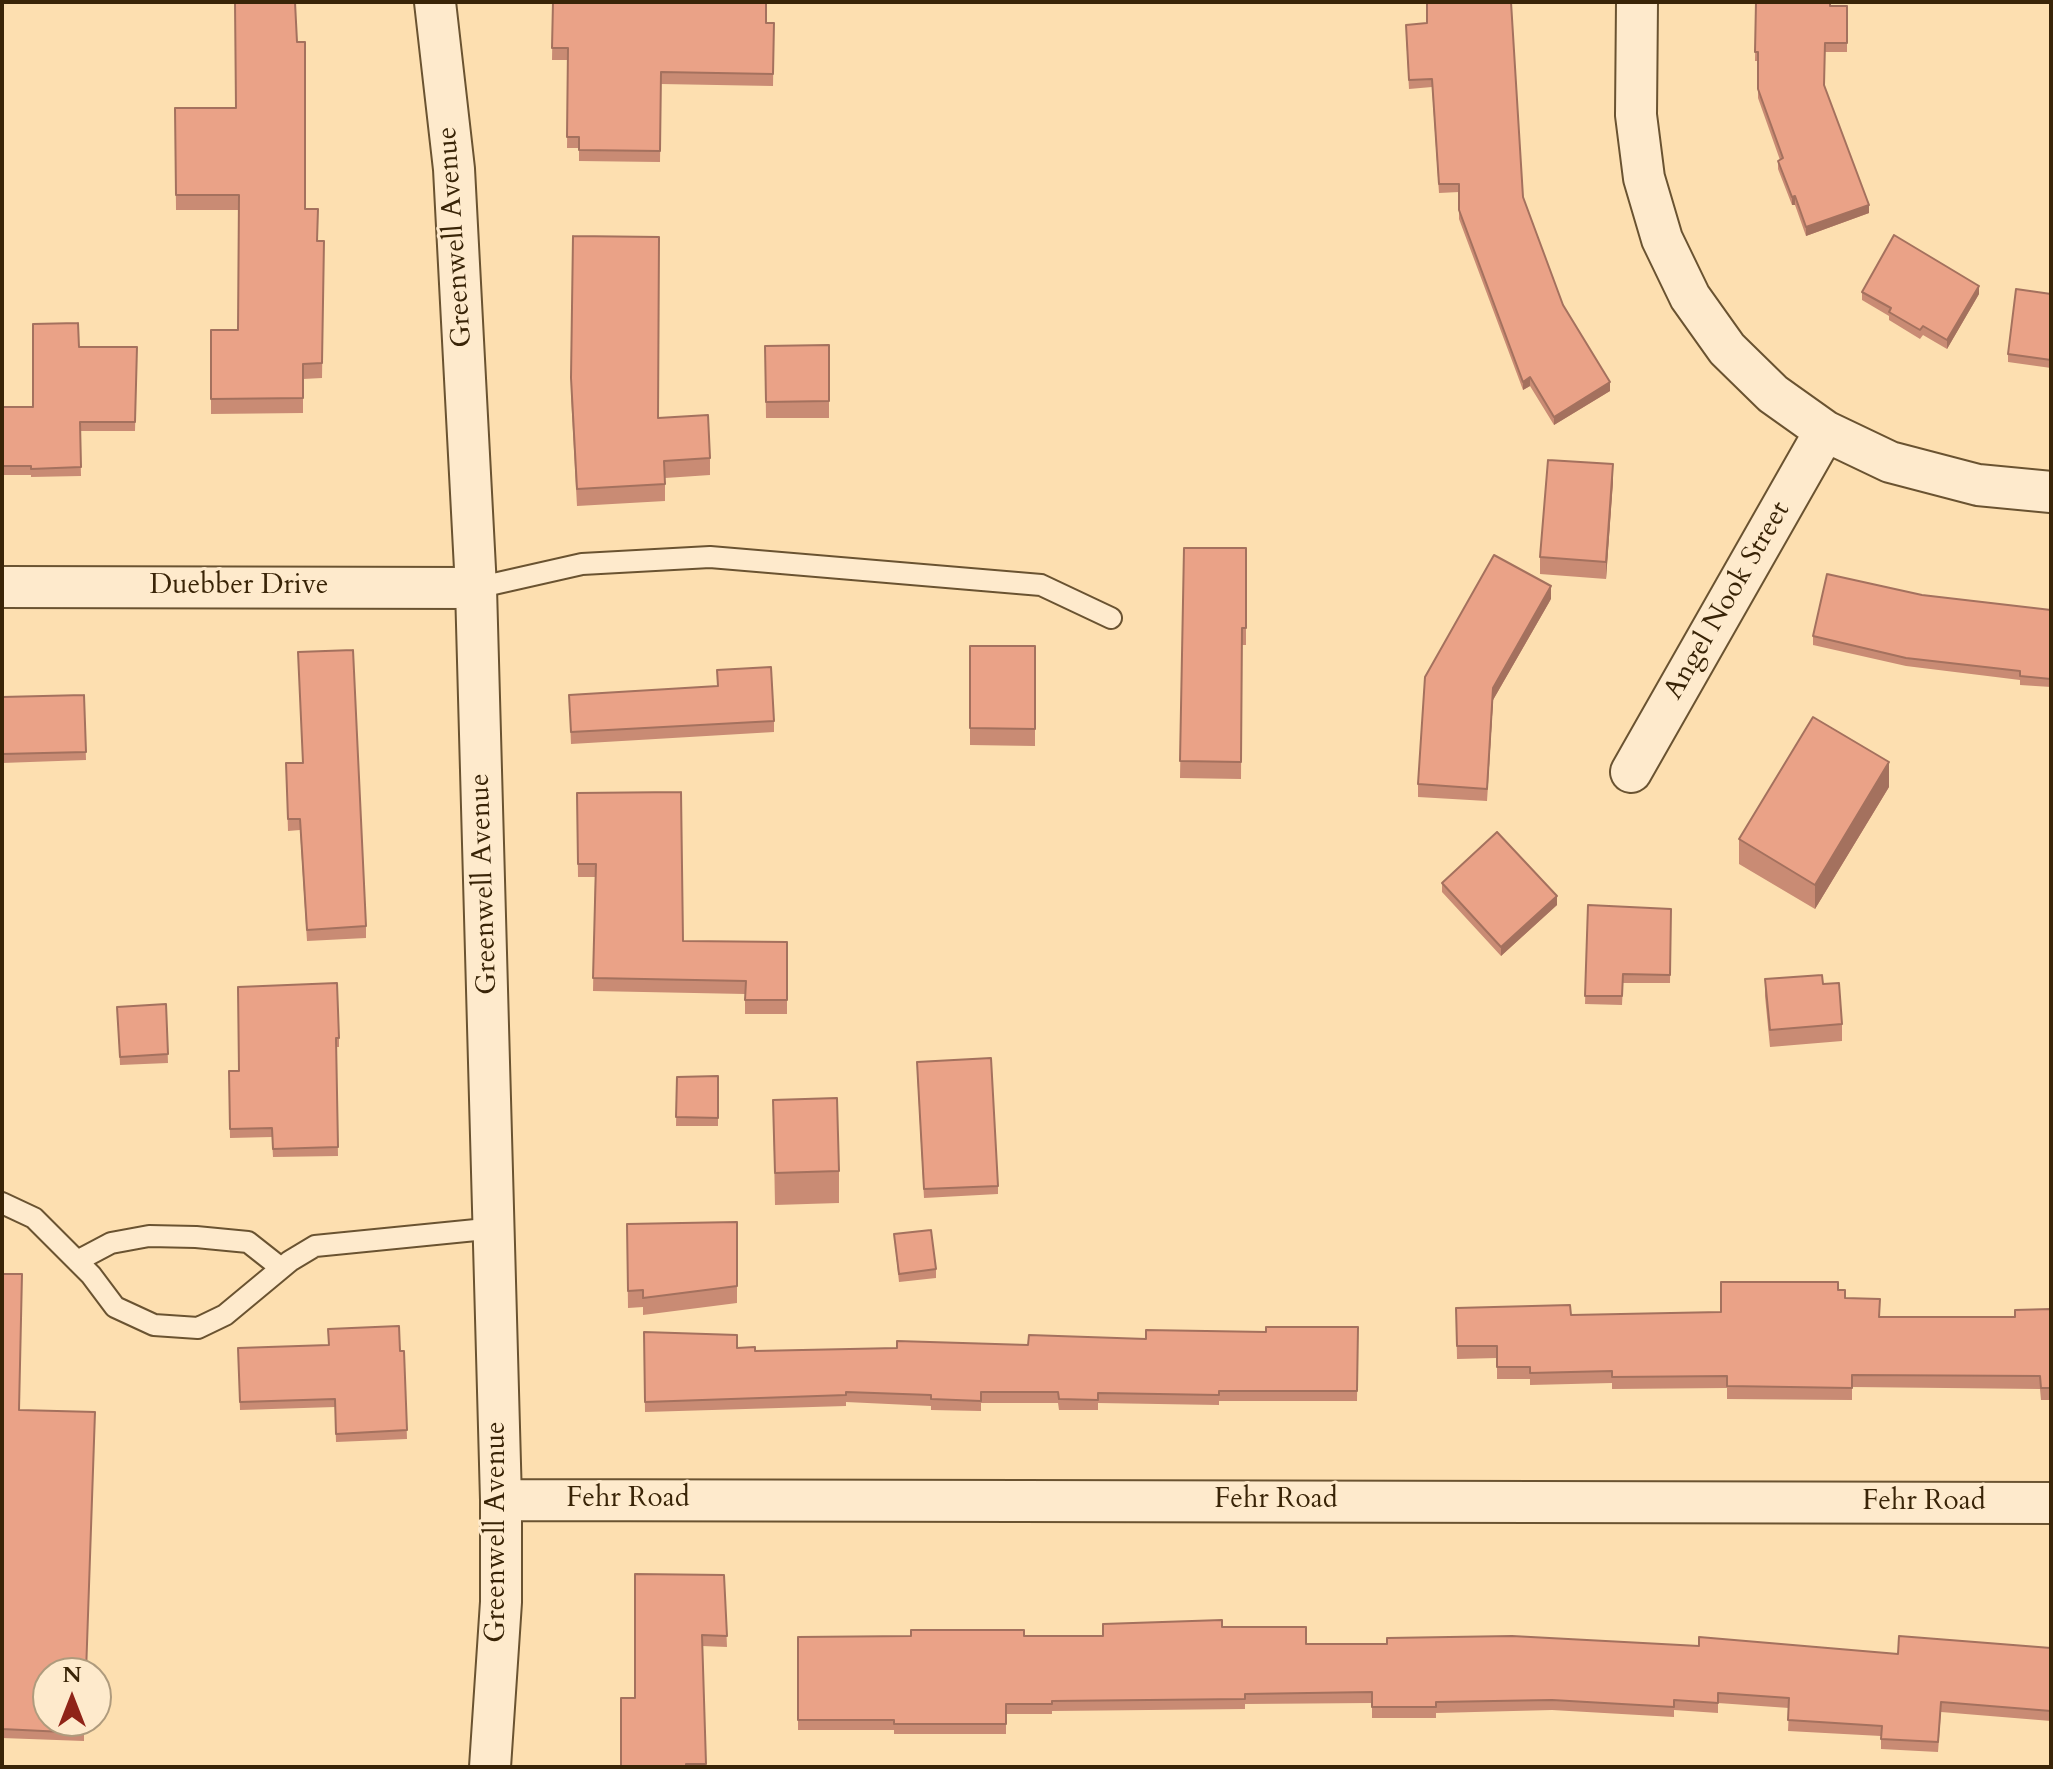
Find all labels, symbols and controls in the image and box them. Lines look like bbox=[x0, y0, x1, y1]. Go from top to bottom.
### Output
street label: Greenwell Avenue bbox=[432, 125, 480, 349]
street label: Angel Nook Street bbox=[1658, 496, 1798, 706]
street label: Duebber Drive bbox=[149, 570, 329, 604]
street label: Greenwell Avenue bbox=[464, 773, 506, 995]
street label: Greenwell Avenue bbox=[481, 1421, 515, 1643]
street label: Fehr Road bbox=[566, 1483, 690, 1517]
street label: Fehr Road bbox=[1214, 1484, 1338, 1518]
street label: Fehr Road bbox=[1862, 1486, 1986, 1520]
north arrow bbox=[32, 1657, 112, 1737]
text: N bbox=[62, 1660, 82, 1690]

